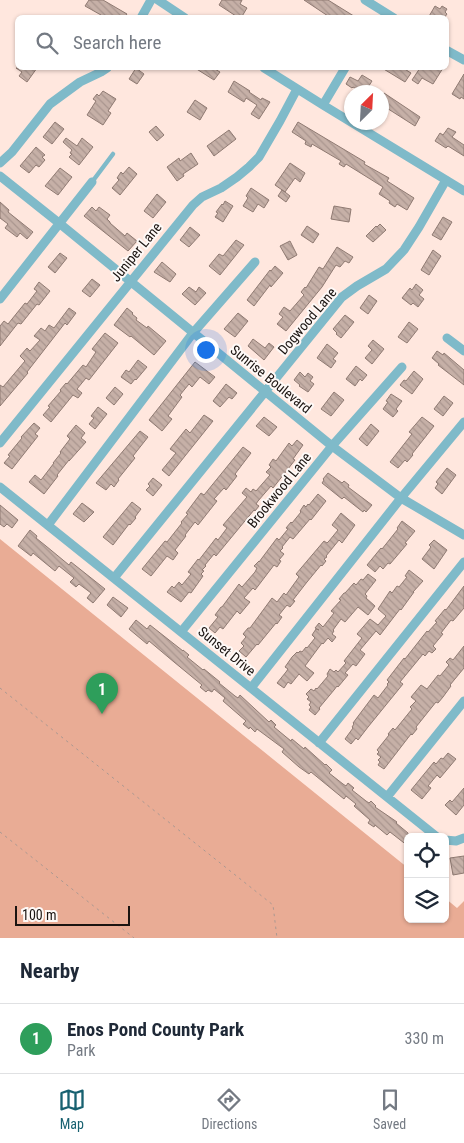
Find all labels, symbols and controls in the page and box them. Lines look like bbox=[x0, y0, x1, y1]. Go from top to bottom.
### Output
search box bbox=[15, 15, 449, 70]
icon: search bbox=[33, 29, 61, 57]
text: Search here bbox=[73, 31, 161, 54]
north arrow bbox=[344, 85, 389, 130]
street label: Juniper Lane bbox=[107, 219, 165, 285]
street label: Dogwood Lane bbox=[275, 284, 340, 358]
your location bbox=[193, 337, 219, 363]
street label: Sunrise Boulevard bbox=[227, 342, 315, 416]
street label: Brookwood Lane bbox=[244, 449, 314, 531]
street label: Sunset Drive bbox=[195, 623, 259, 679]
pin: 1 bbox=[86, 673, 118, 714]
map controls bbox=[404, 833, 449, 923]
button: locate bbox=[404, 833, 449, 878]
button: layers bbox=[404, 878, 449, 923]
scale bar bbox=[15, 903, 130, 926]
text: 100 m bbox=[22, 907, 57, 923]
text: Nearby bbox=[20, 959, 79, 983]
text: Enos Pond County Park bbox=[67, 1018, 244, 1041]
text: 1 bbox=[32, 1029, 40, 1048]
text: 330 m bbox=[405, 1029, 444, 1048]
text: Park bbox=[67, 1041, 96, 1060]
tab: Map bbox=[58, 1086, 86, 1132]
tab: Directions bbox=[201, 1086, 257, 1132]
tab: Saved bbox=[373, 1086, 406, 1132]

